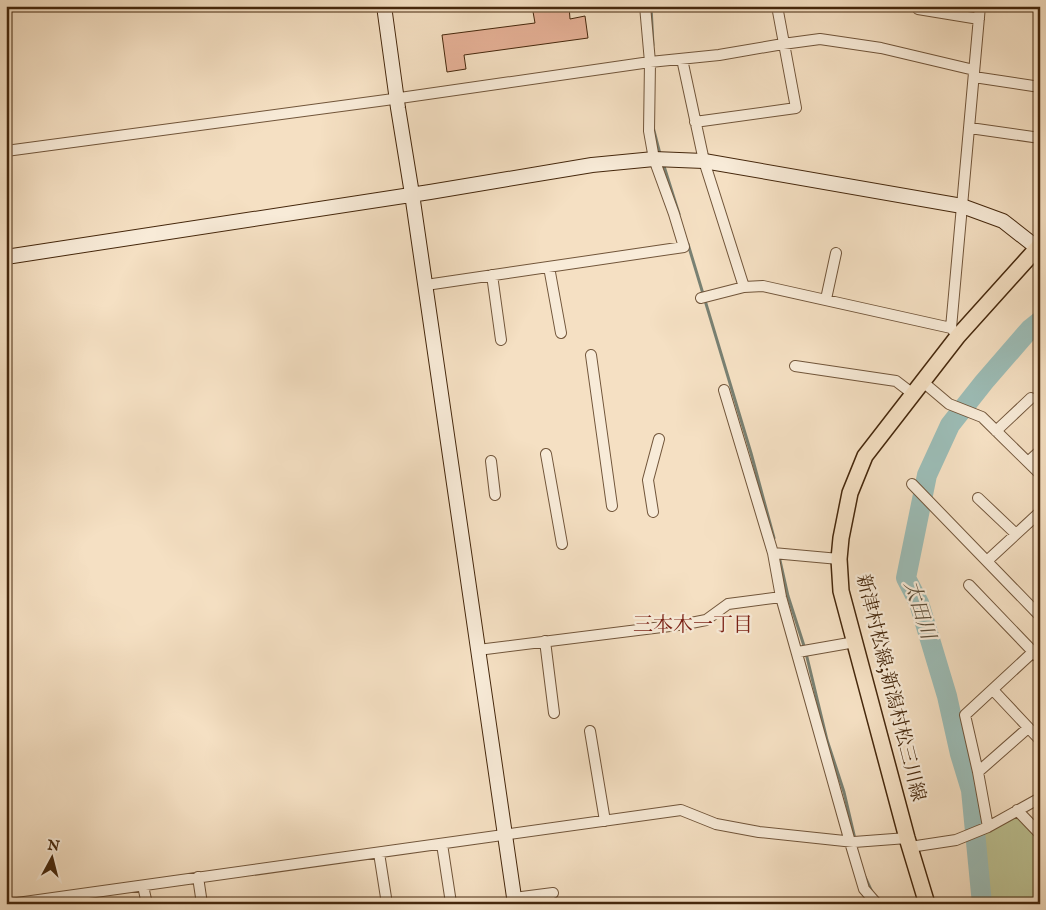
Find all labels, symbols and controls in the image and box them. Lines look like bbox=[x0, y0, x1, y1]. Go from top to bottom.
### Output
street label: 新津村松線;新潟村松三川線 bbox=[850, 572, 930, 804]
water label: 太田川 bbox=[898, 578, 941, 644]
district label: 三本木一丁目 bbox=[633, 613, 753, 638]
north arrow bbox=[28, 832, 78, 882]
text: N bbox=[45, 836, 61, 856]

